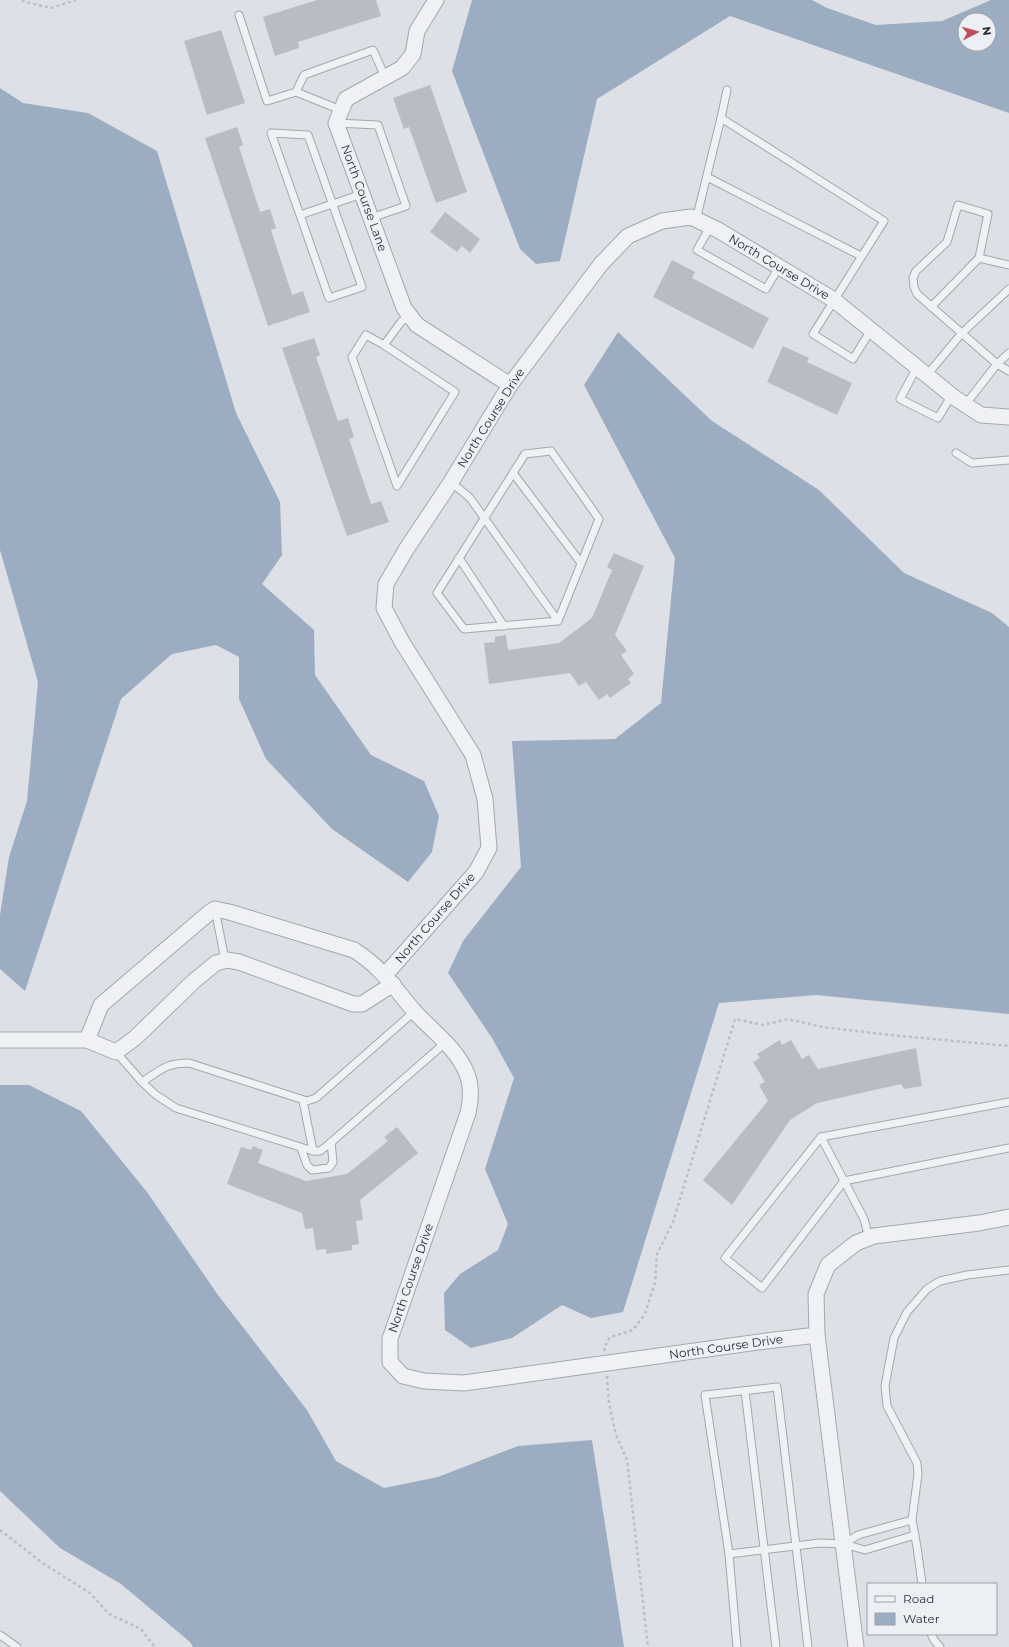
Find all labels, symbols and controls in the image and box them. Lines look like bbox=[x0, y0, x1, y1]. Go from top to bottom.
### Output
north arrow bbox=[957, 12, 997, 52]
text: N bbox=[980, 26, 994, 36]
street label: North Course Lane bbox=[338, 142, 391, 253]
street label: North Course Drive bbox=[726, 231, 832, 303]
street label: North Course Drive bbox=[454, 365, 527, 470]
street label: North Course Drive bbox=[391, 869, 478, 966]
street label: North Course Drive bbox=[385, 1221, 436, 1335]
street label: North Course Drive bbox=[668, 1331, 784, 1362]
legend bbox=[867, 1583, 997, 1635]
text: Road bbox=[903, 1591, 934, 1606]
text: Water bbox=[903, 1611, 940, 1626]

